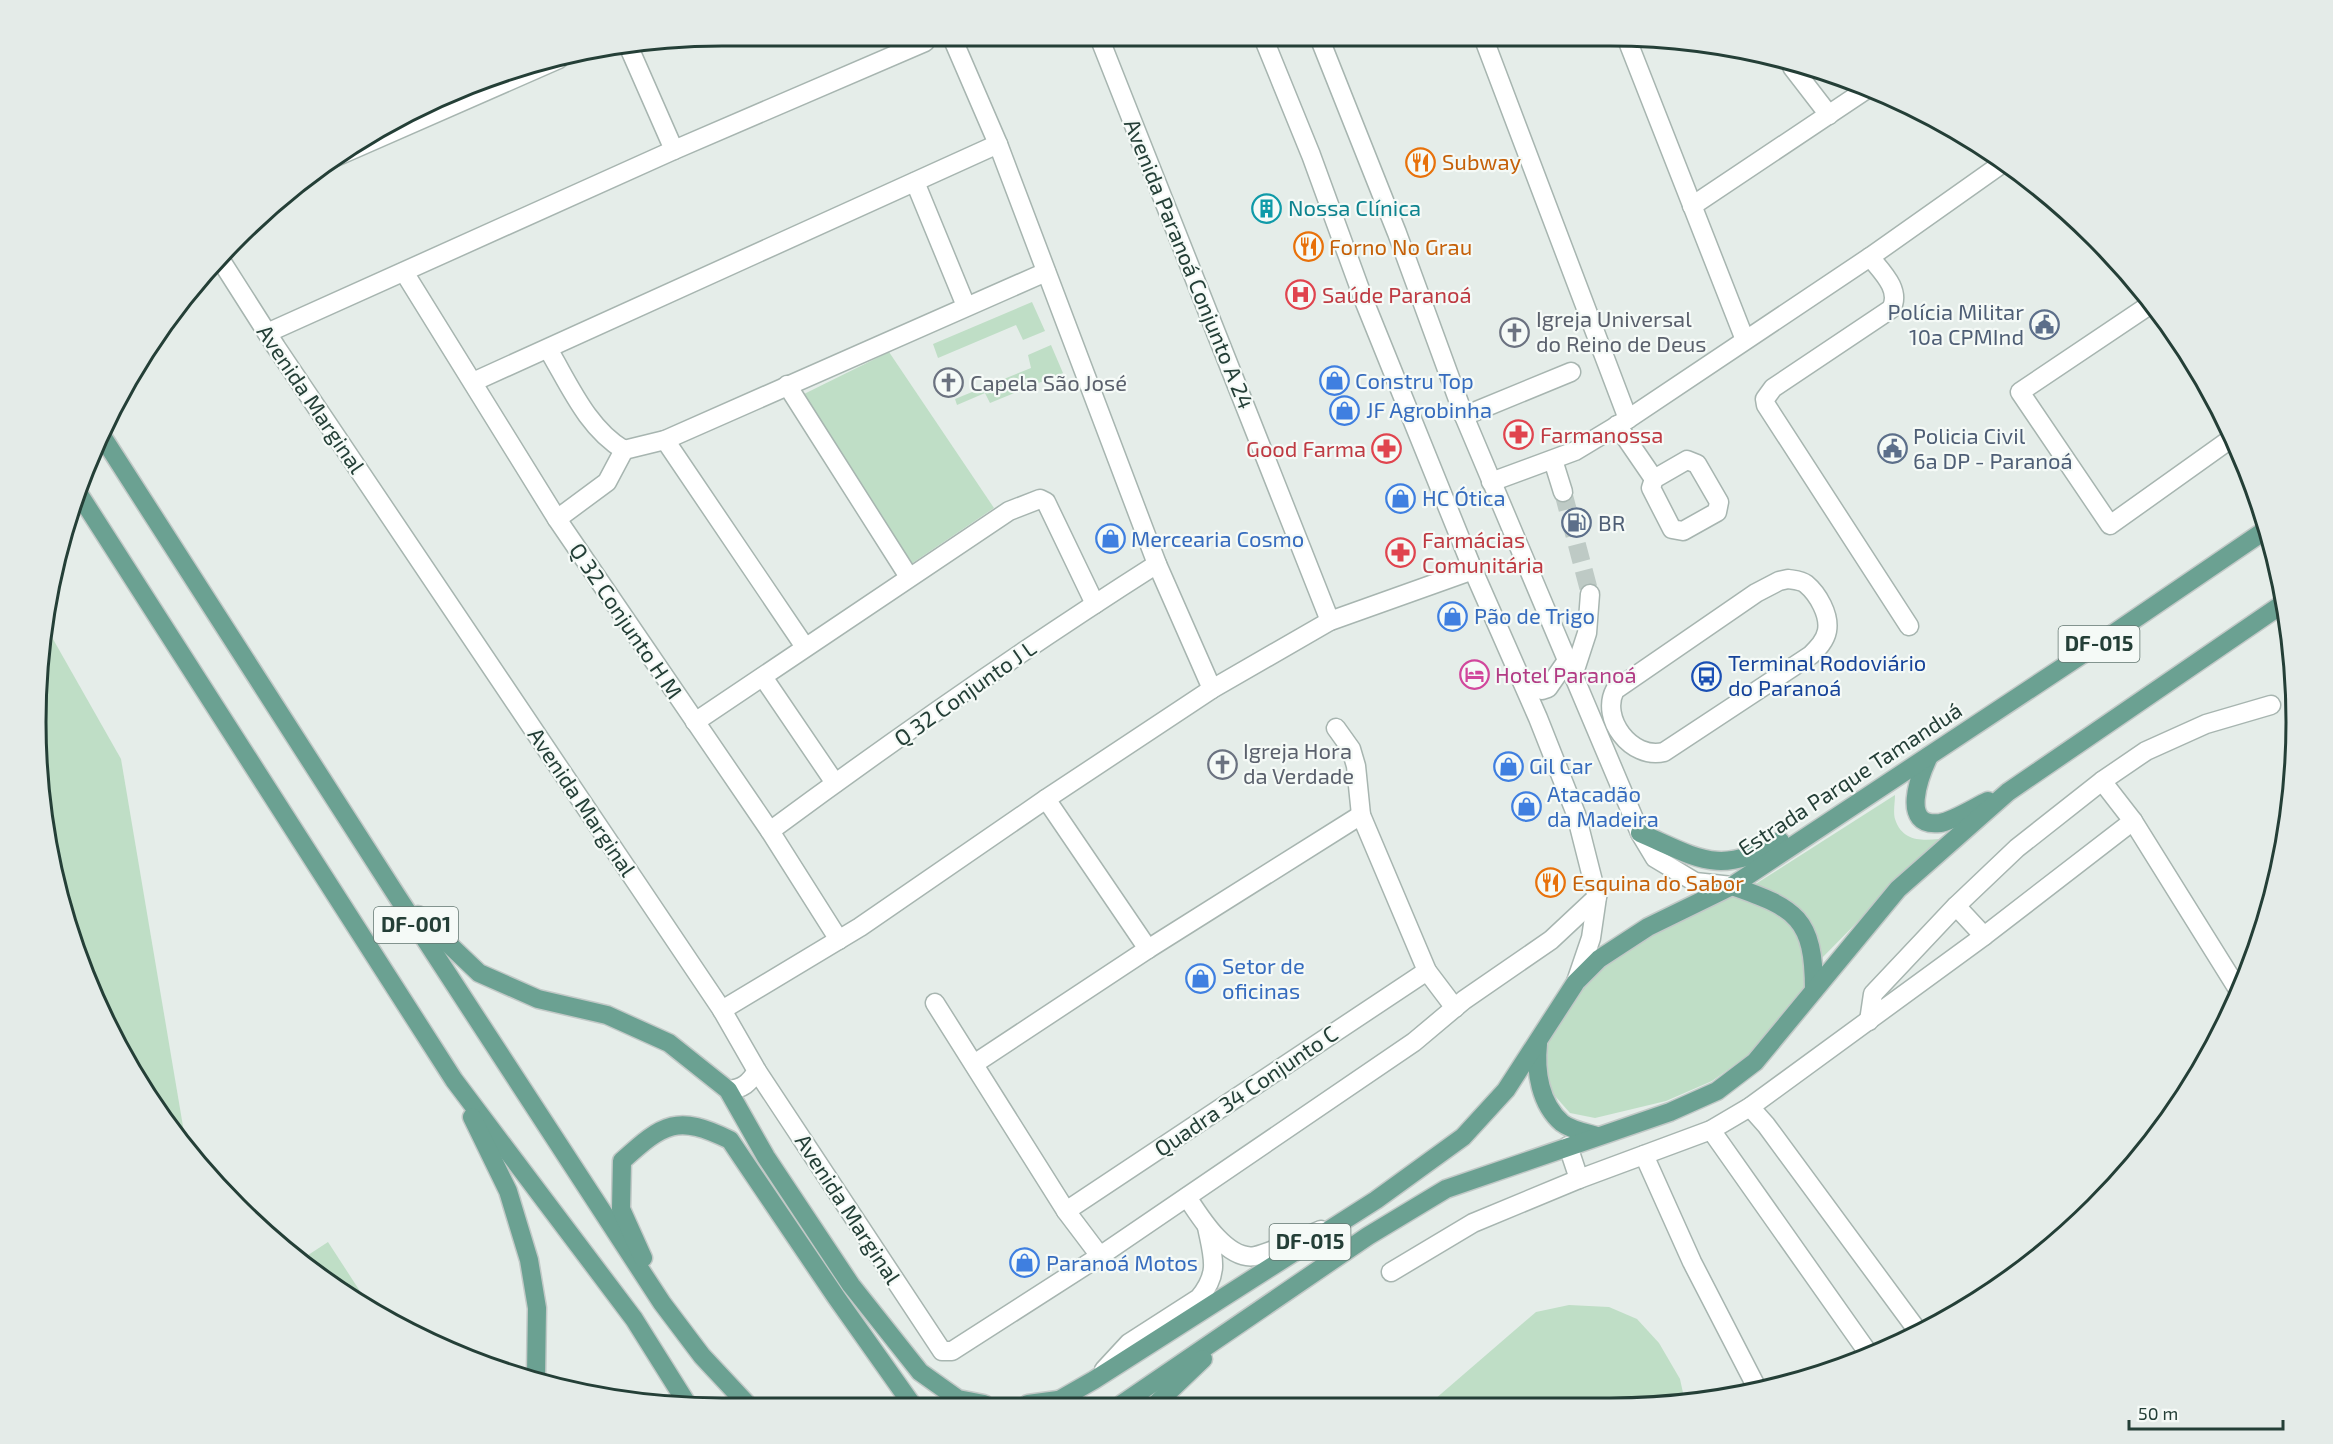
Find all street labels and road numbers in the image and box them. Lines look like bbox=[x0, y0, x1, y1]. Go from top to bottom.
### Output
street label: Avenida Paranoá Conjunto A 24 bbox=[1119, 115, 1260, 413]
street label: Avenida Marginal bbox=[252, 319, 371, 478]
street label: Q 32 Conjunto H M bbox=[564, 538, 689, 704]
road number: DF-015 bbox=[2058, 626, 2140, 662]
street label: Q 32 Conjunto J L bbox=[889, 634, 1041, 751]
street label: Estrada Parque Tamanduá bbox=[1733, 696, 1966, 860]
street label: Avenida Marginal bbox=[523, 722, 642, 881]
road number: DF-001 bbox=[374, 907, 458, 943]
street label: Quadra 34 Conjunto C bbox=[1149, 1019, 1343, 1162]
street label: Avenida Marginal bbox=[791, 1129, 907, 1289]
road number: DF-015 bbox=[1270, 1224, 1350, 1260]

